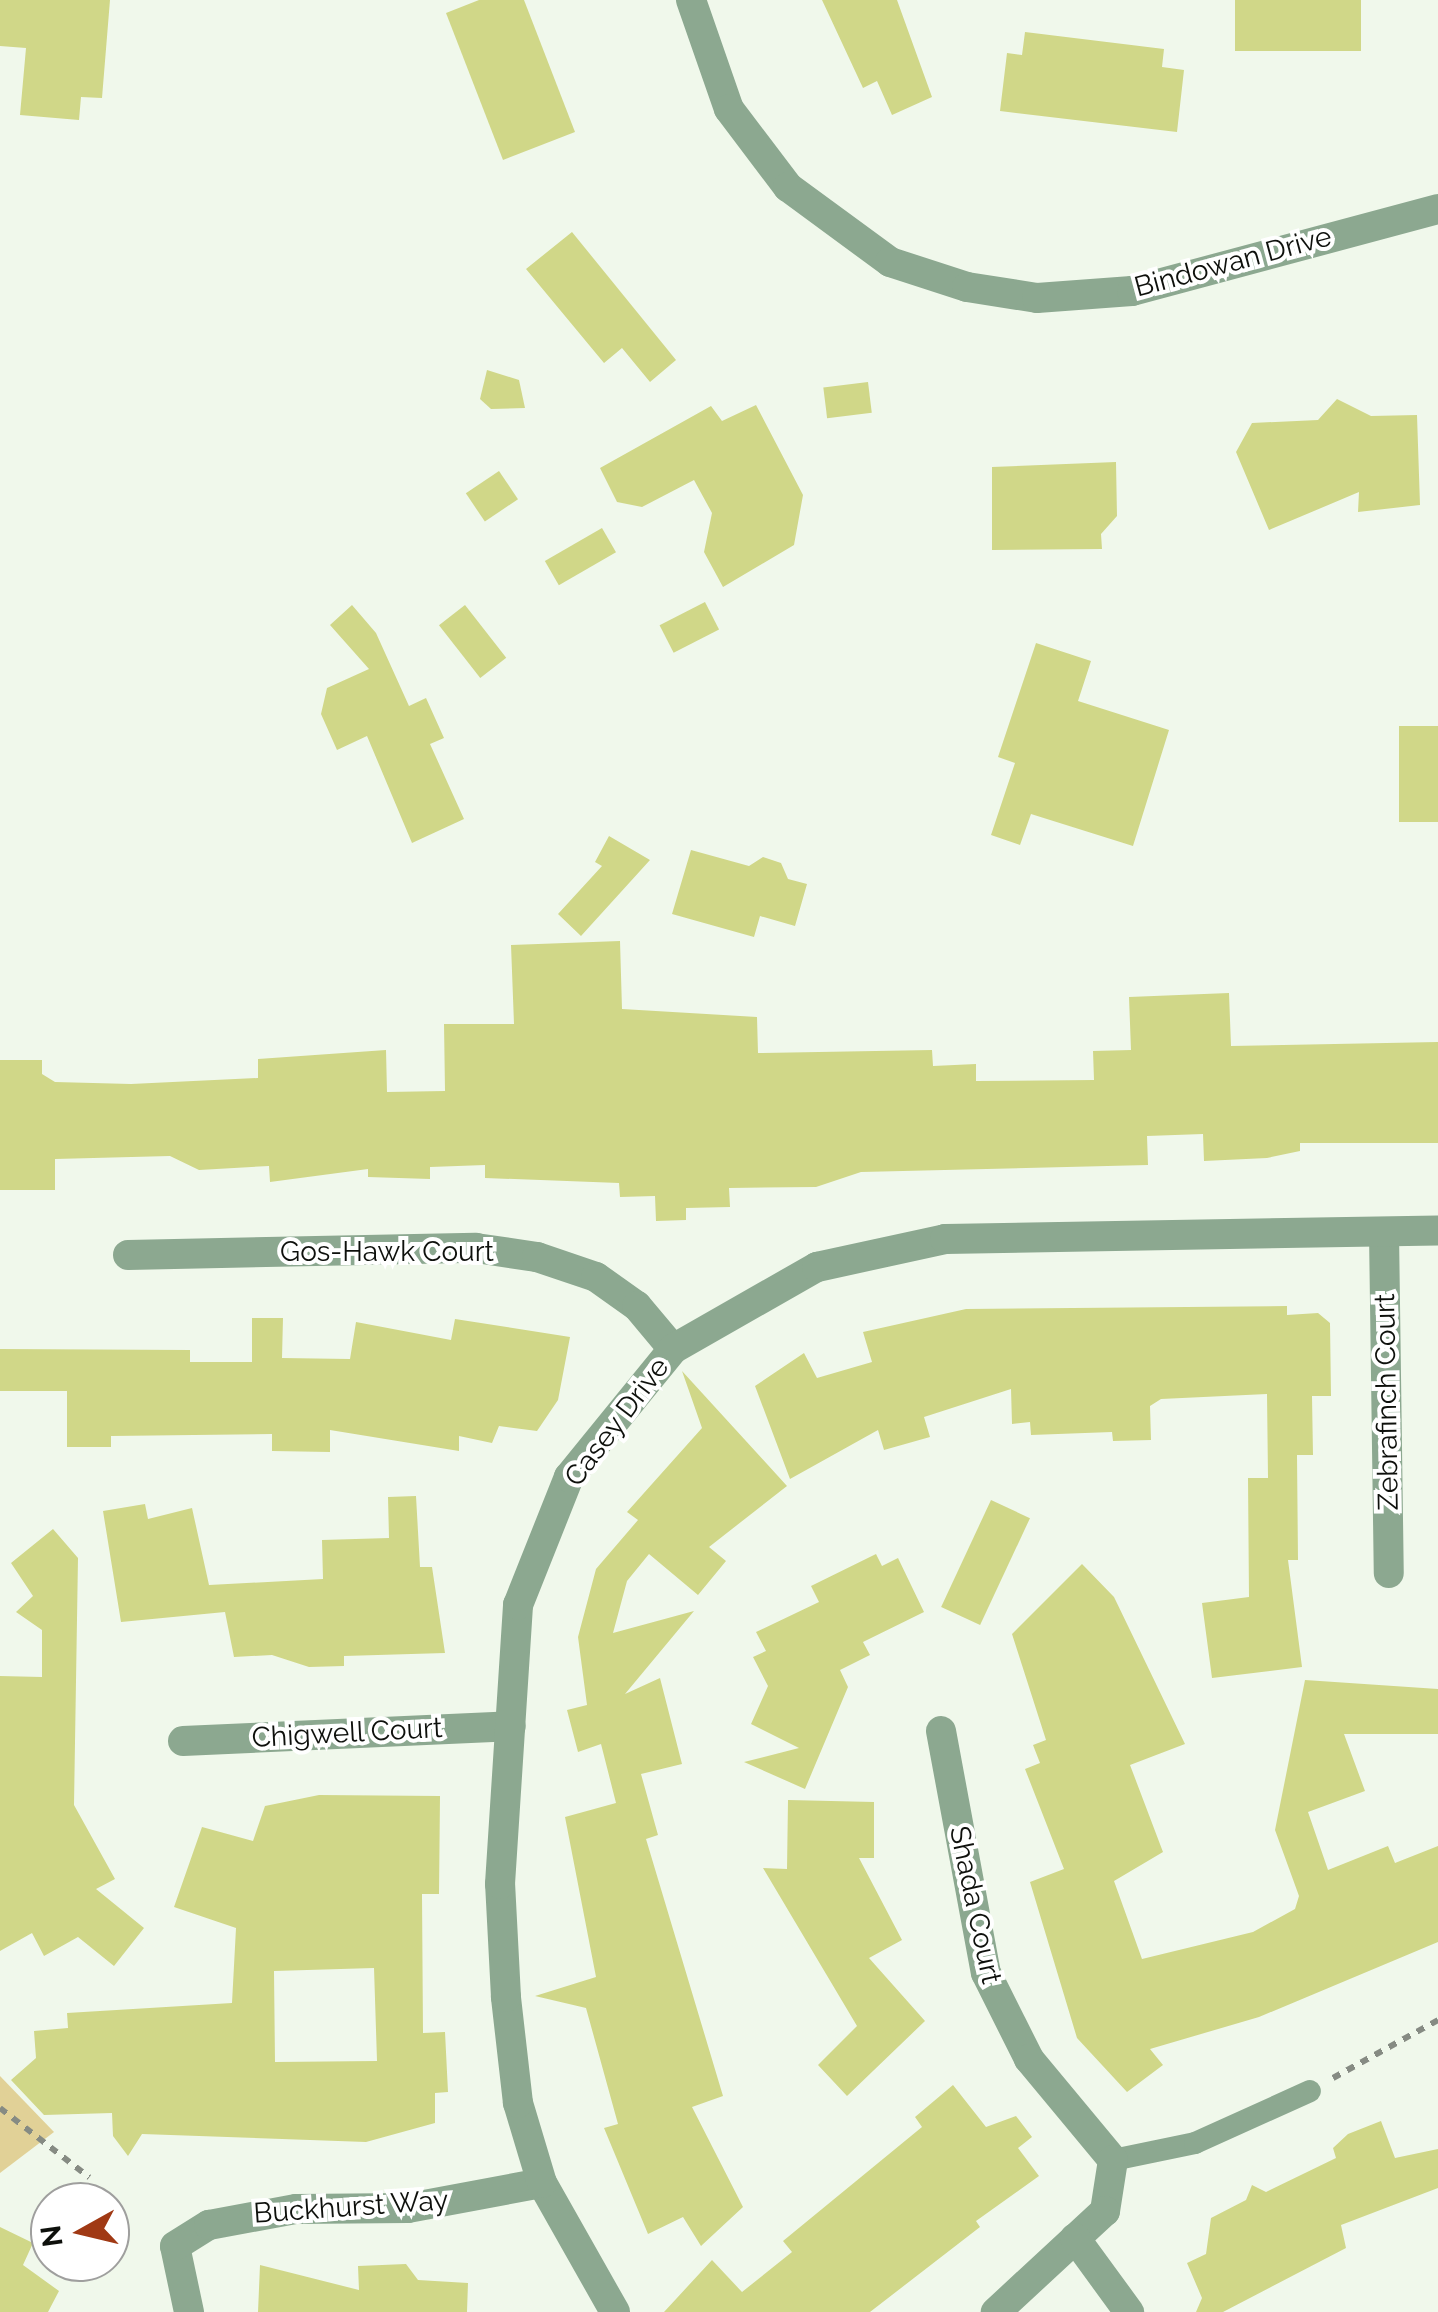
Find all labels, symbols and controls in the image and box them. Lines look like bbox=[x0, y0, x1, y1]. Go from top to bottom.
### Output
street label: Bindowan Drive bbox=[1131, 220, 1335, 304]
street label: Gos-Hawk Court bbox=[280, 1235, 494, 1269]
street label: Zebrafinch Court bbox=[1368, 1293, 1406, 1511]
street label: Casey Drive bbox=[558, 1351, 676, 1493]
street label: Chigwell Court bbox=[250, 1711, 444, 1755]
street label: Shada Court bbox=[942, 1823, 1008, 1987]
north arrow bbox=[30, 2182, 130, 2282]
street label: Buckhurst Way bbox=[252, 2183, 450, 2231]
text: N bbox=[34, 2223, 70, 2249]

